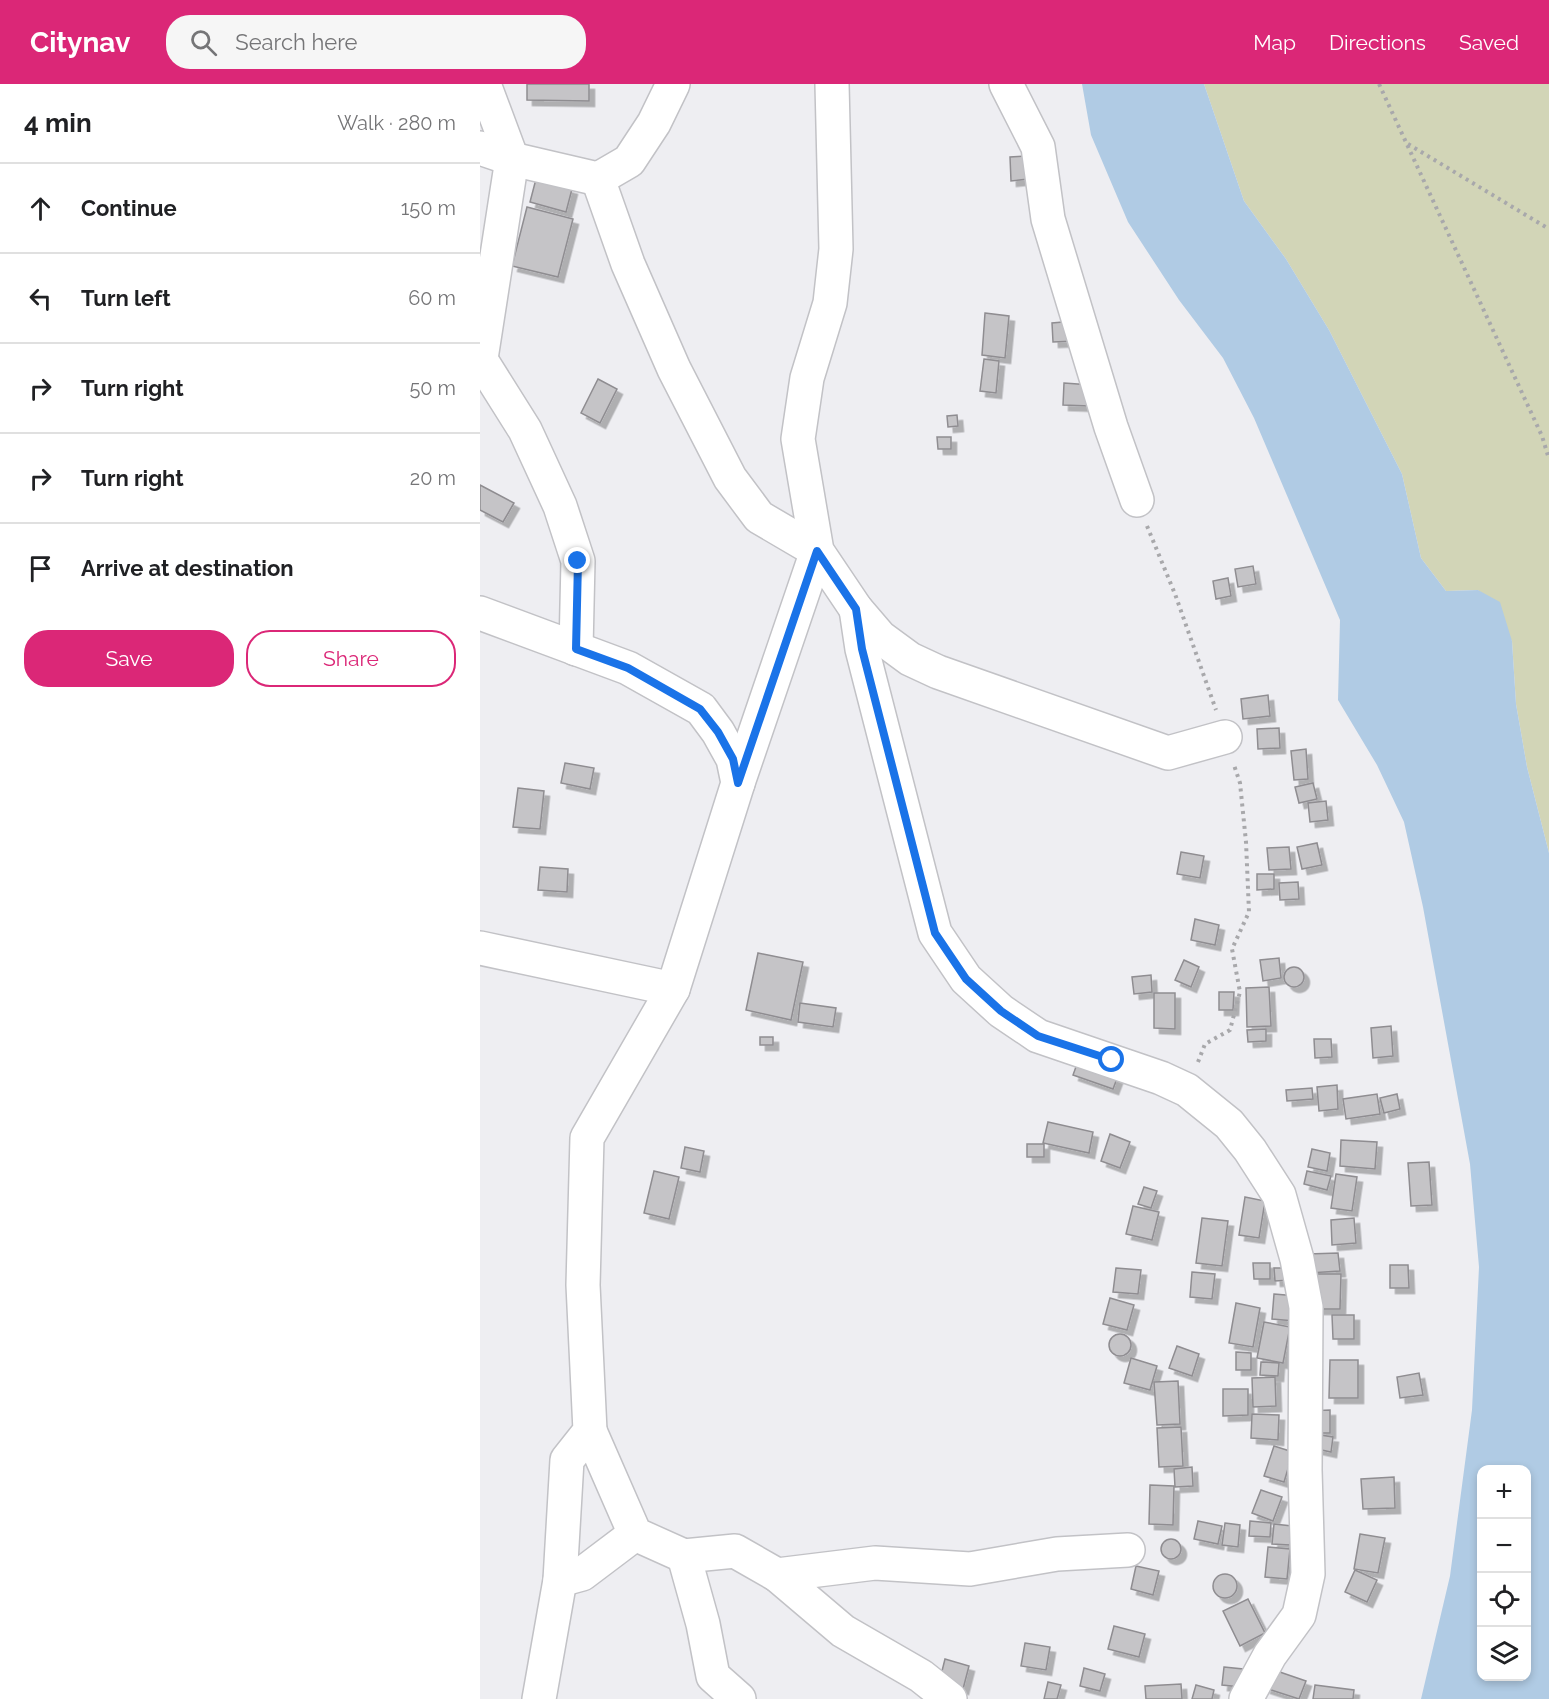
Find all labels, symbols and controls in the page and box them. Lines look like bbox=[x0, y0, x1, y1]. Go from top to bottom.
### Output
search box bbox=[166, 15, 586, 69]
text: Citynav bbox=[30, 26, 130, 59]
icon: search bbox=[187, 26, 220, 59]
text: Search here bbox=[235, 29, 357, 55]
text: Map bbox=[1253, 30, 1296, 55]
text: Directions bbox=[1329, 30, 1426, 55]
text: Saved bbox=[1459, 30, 1519, 55]
text: 4 min bbox=[24, 108, 92, 138]
text: Walk · 280 m bbox=[337, 111, 456, 135]
icon: ahead bbox=[24, 192, 57, 225]
text: Continue bbox=[81, 195, 177, 221]
text: 150 m bbox=[401, 196, 456, 220]
icon: left bbox=[24, 282, 57, 315]
text: Turn left bbox=[81, 285, 171, 311]
text: 60 m bbox=[408, 286, 456, 310]
icon: right bbox=[24, 372, 57, 405]
text: Turn right bbox=[81, 375, 184, 401]
text: 50 m bbox=[409, 376, 456, 400]
icon: right bbox=[24, 462, 57, 495]
text: Turn right bbox=[81, 465, 184, 491]
text: 20 m bbox=[410, 466, 456, 490]
route end bbox=[564, 547, 590, 573]
icon: arrive bbox=[24, 552, 57, 585]
text: Arrive at destination bbox=[81, 555, 294, 581]
button: Save bbox=[24, 630, 234, 687]
button: Share bbox=[246, 630, 456, 687]
route start bbox=[1098, 1046, 1124, 1072]
map controls bbox=[1477, 1465, 1531, 1681]
button: + bbox=[1477, 1465, 1531, 1519]
button: − bbox=[1477, 1519, 1531, 1573]
button: locate bbox=[1477, 1573, 1531, 1627]
button: layers bbox=[1477, 1627, 1531, 1681]

